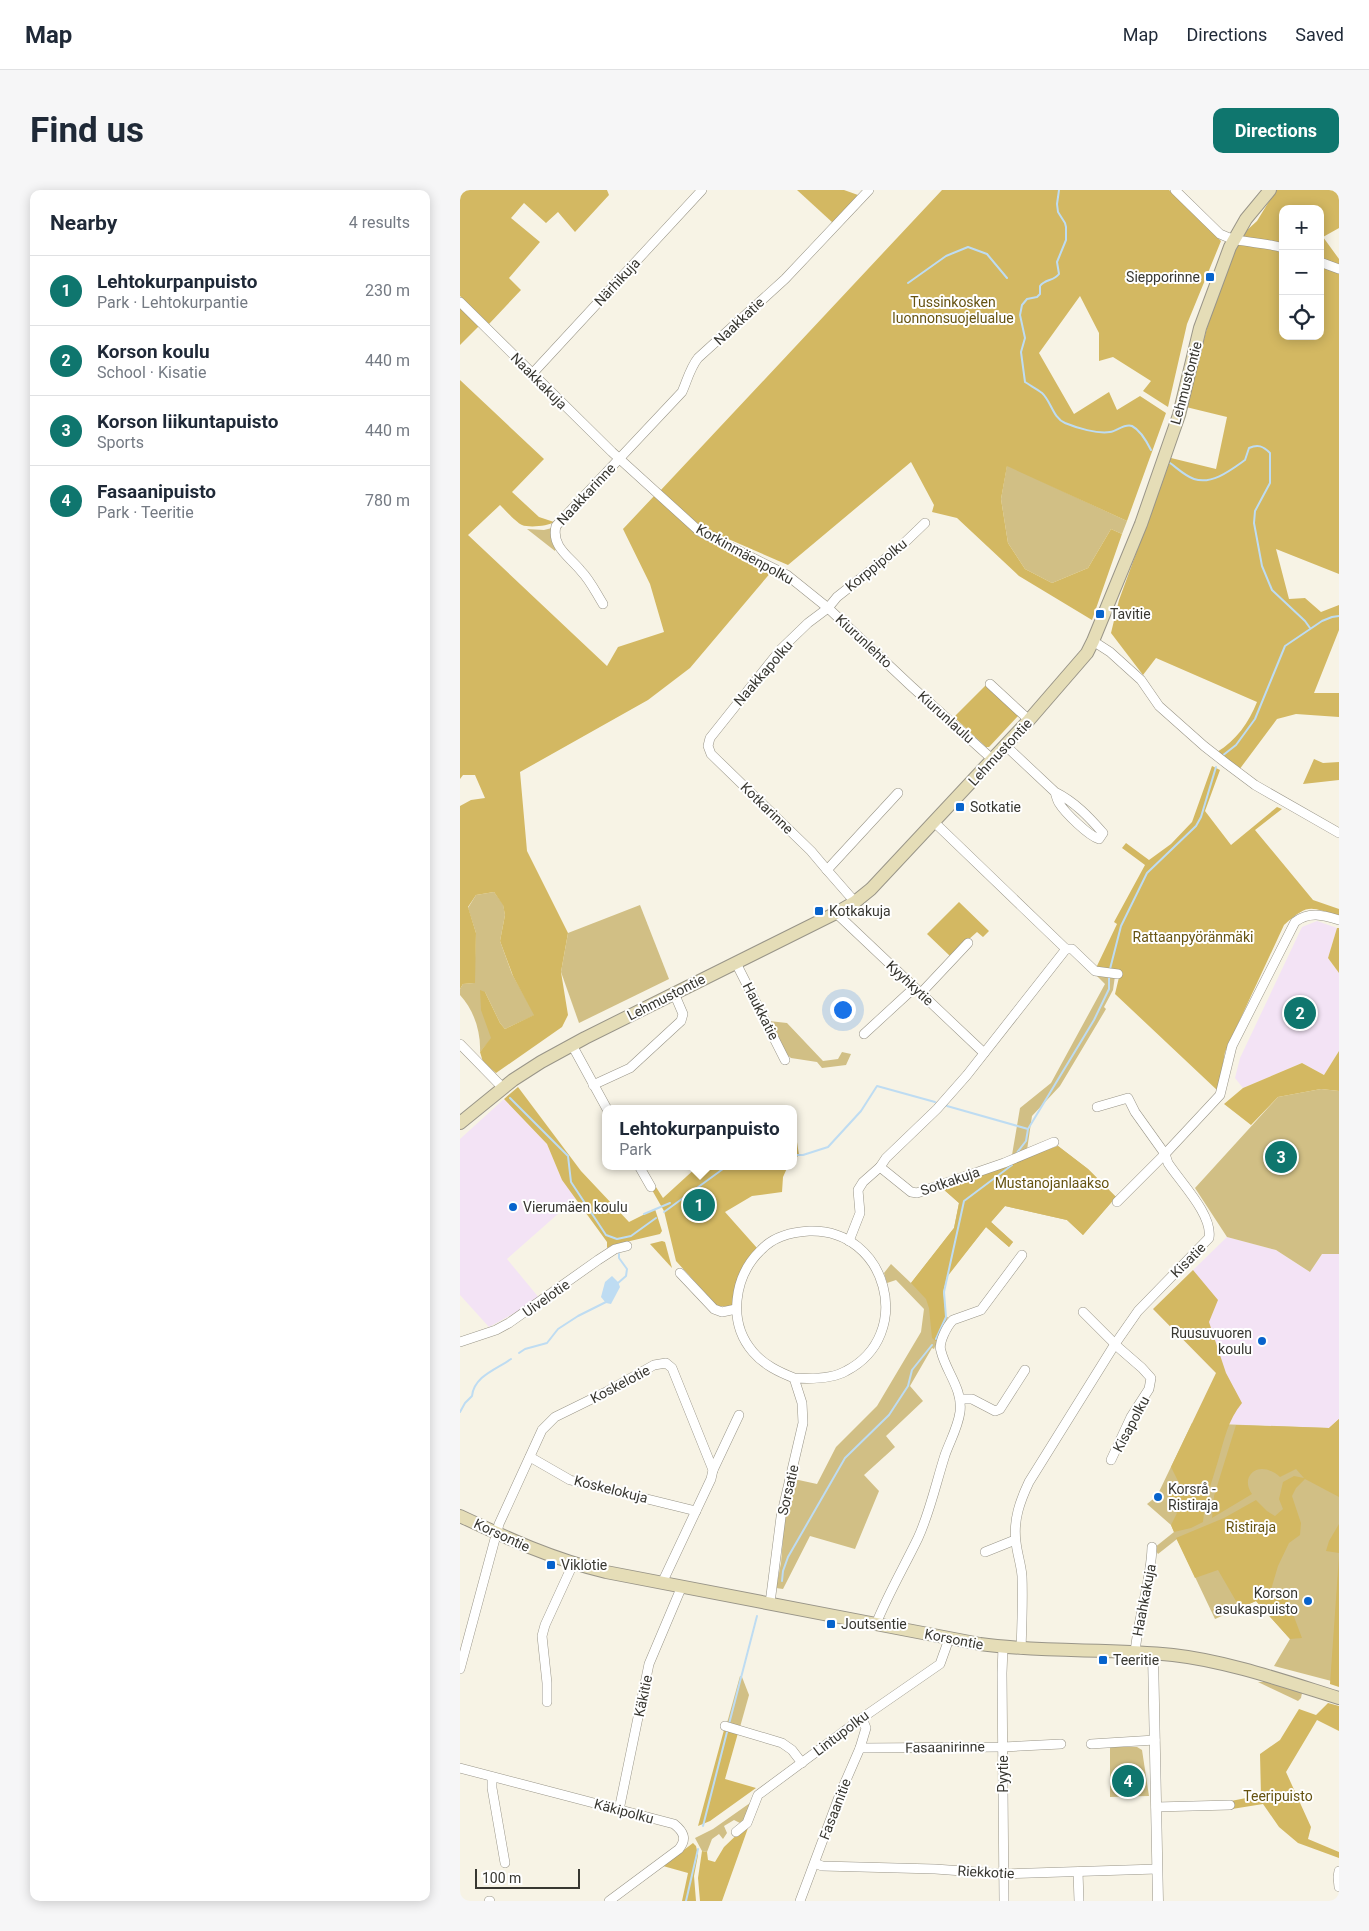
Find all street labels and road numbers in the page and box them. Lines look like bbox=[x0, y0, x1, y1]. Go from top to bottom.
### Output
street label: Närhikuja bbox=[591, 255, 643, 309]
street label: Naakkatie bbox=[711, 294, 767, 348]
street label: Lehmustontie bbox=[1167, 340, 1205, 426]
street label: Naakkakuja bbox=[508, 350, 570, 412]
street label: Naakkarinne bbox=[554, 460, 618, 528]
street label: Korkinmäenpolku bbox=[694, 521, 796, 587]
street label: Korppipolku bbox=[842, 535, 910, 595]
street label: Kiurunlehto bbox=[833, 611, 895, 671]
street label: Naakkapolku bbox=[730, 637, 796, 709]
street label: Kiurunlaulu bbox=[915, 688, 977, 746]
street label: Lehmustontie bbox=[965, 715, 1035, 789]
street label: Kotkarinne bbox=[737, 779, 797, 837]
street label: Kyyhkytie bbox=[883, 957, 937, 1009]
street label: Lehmustontie bbox=[624, 970, 708, 1024]
street label: Haukkatie bbox=[740, 980, 782, 1042]
street label: Sotkakuja bbox=[918, 1163, 982, 1199]
street label: Kisatie bbox=[1167, 1239, 1209, 1281]
street label: Uivelotie bbox=[520, 1276, 572, 1320]
street label: Koskelotie bbox=[588, 1362, 652, 1406]
street label: Kisapolku bbox=[1110, 1393, 1152, 1455]
street label: Sorsatie bbox=[774, 1463, 802, 1517]
street label: Koskelokuja bbox=[573, 1472, 649, 1506]
street label: Korsontie bbox=[472, 1515, 532, 1555]
street label: Haahkakuja bbox=[1129, 1562, 1159, 1638]
street label: Korsontie bbox=[923, 1625, 985, 1653]
street label: Käkitie bbox=[631, 1674, 655, 1718]
street label: Lintupolku bbox=[810, 1707, 872, 1759]
street label: Fasaanirinne bbox=[905, 1738, 985, 1756]
street label: Pyytie bbox=[995, 1755, 1011, 1793]
street label: Fasaanitie bbox=[816, 1776, 854, 1842]
street label: Käkipolku bbox=[592, 1795, 656, 1827]
street label: Riekkotie bbox=[957, 1863, 1015, 1881]

